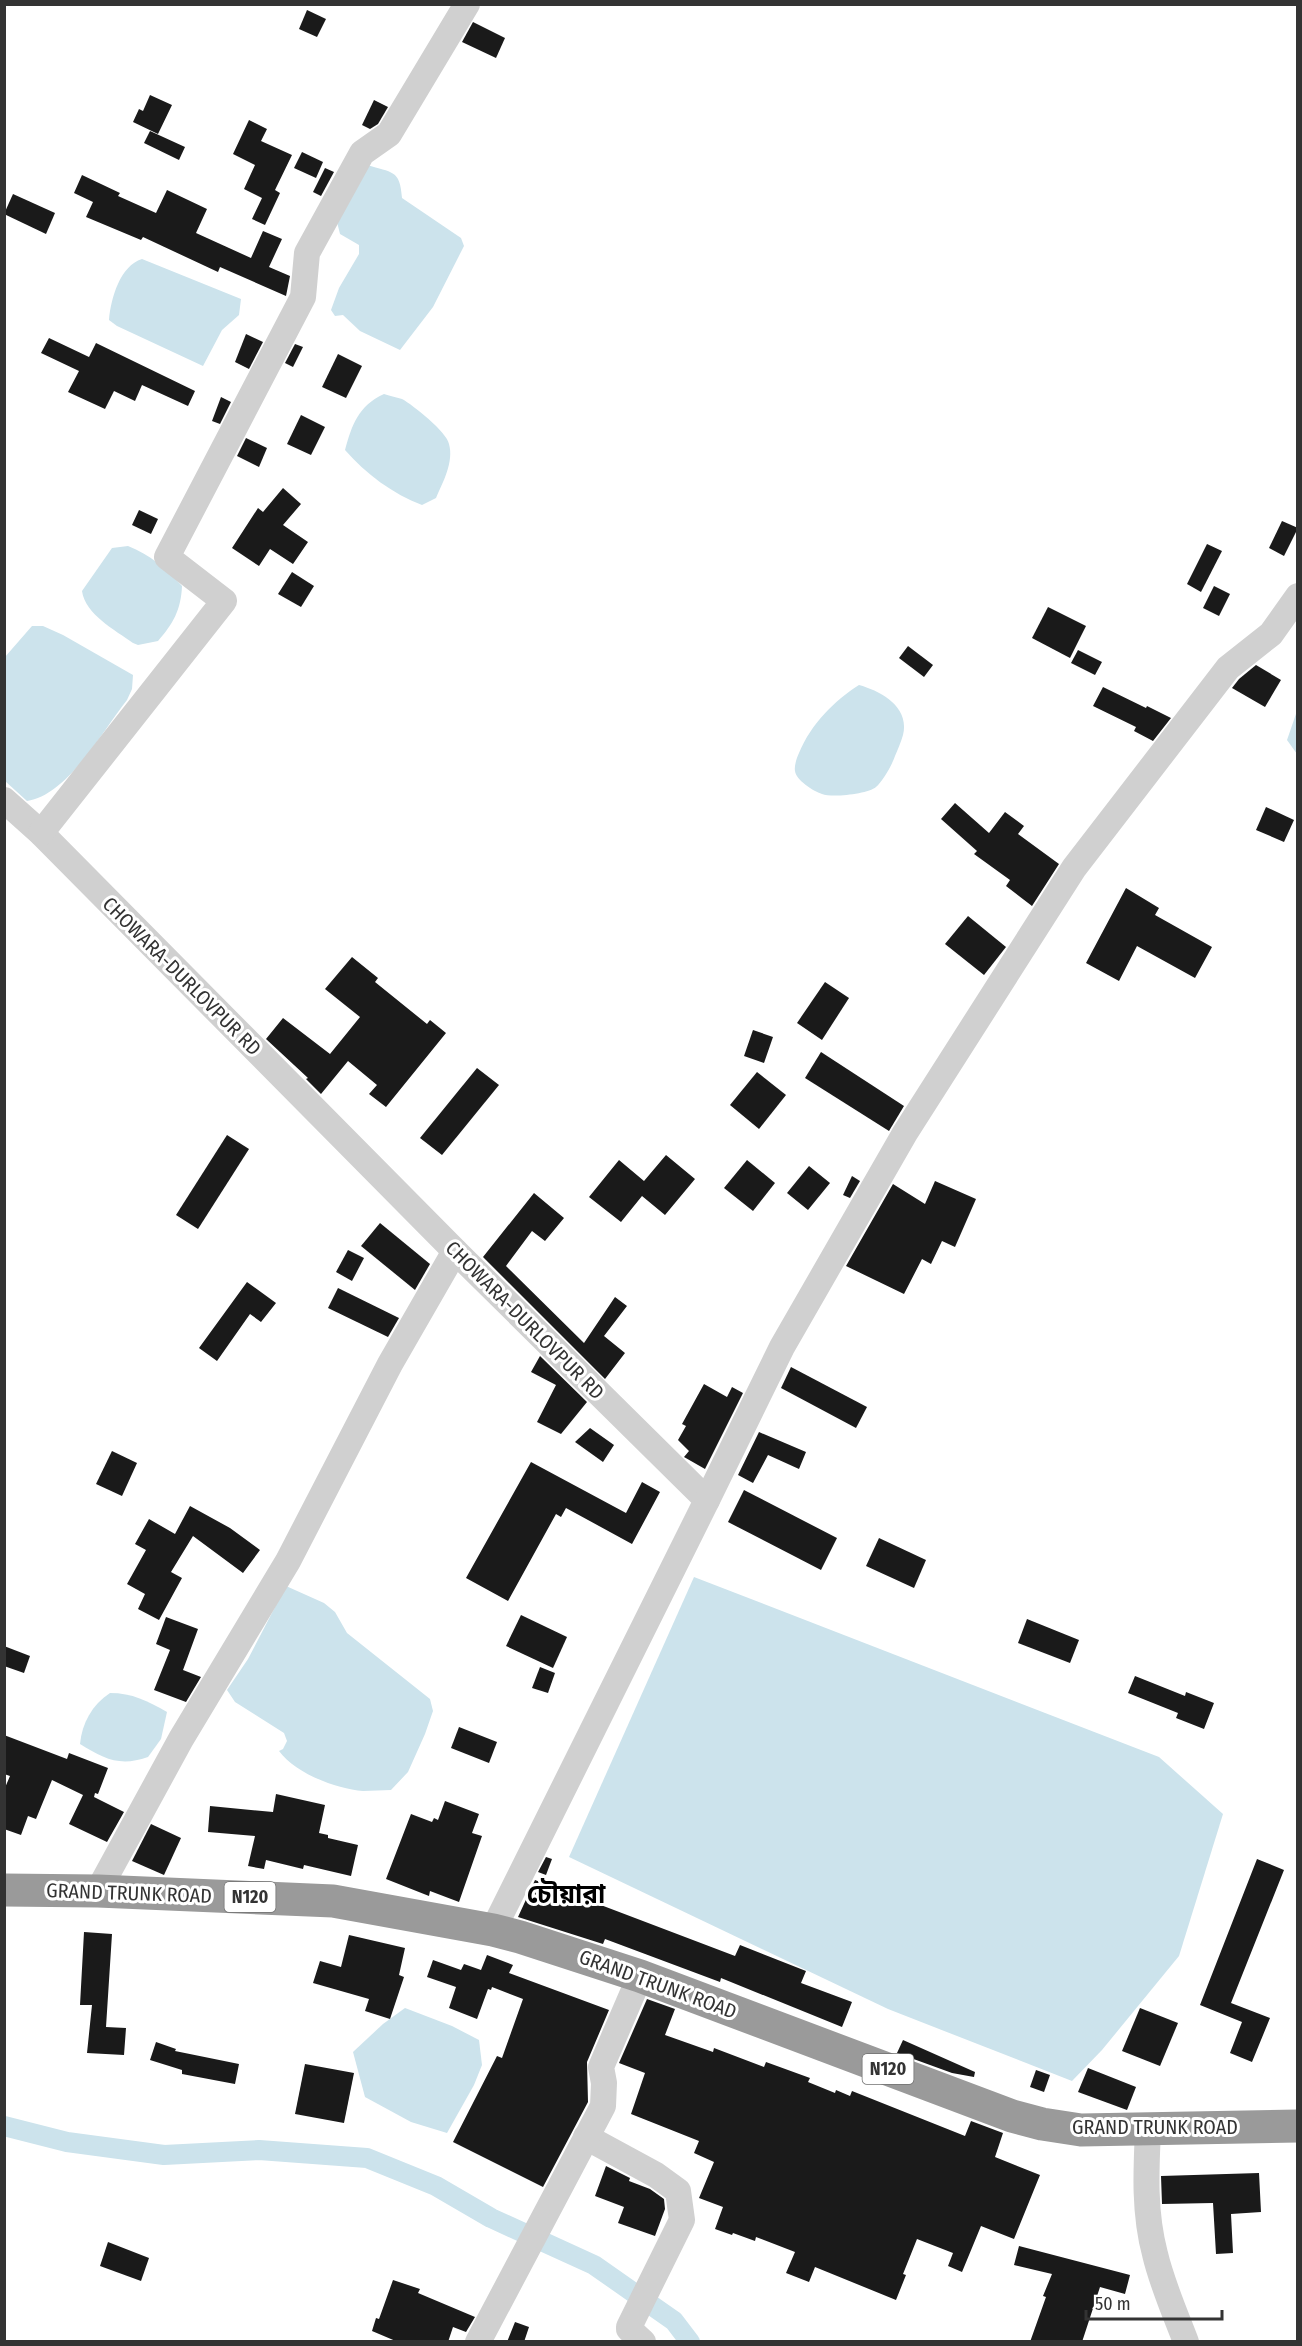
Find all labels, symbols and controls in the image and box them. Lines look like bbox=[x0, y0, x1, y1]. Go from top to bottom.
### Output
street label: CHOWARA-DURLOVPUR RD bbox=[98, 892, 266, 1060]
street label: CHOWARA-DURLOVPUR RD bbox=[441, 1236, 609, 1404]
street label: GRAND TRUNK ROAD bbox=[46, 1878, 212, 1908]
district label: চৌয়ারা bbox=[527, 1878, 606, 1910]
road number: N120 bbox=[224, 1882, 276, 1912]
street label: GRAND TRUNK ROAD bbox=[576, 1944, 740, 2024]
road number: N120 bbox=[862, 2054, 914, 2084]
street label: GRAND TRUNK ROAD bbox=[1072, 2115, 1238, 2139]
scale bar bbox=[1086, 2283, 1222, 2321]
text: 50 m bbox=[1095, 2293, 1131, 2315]

